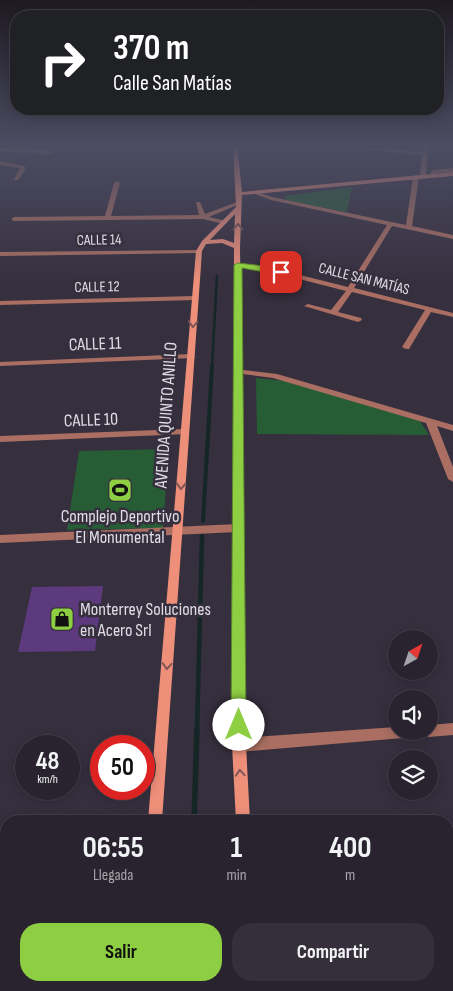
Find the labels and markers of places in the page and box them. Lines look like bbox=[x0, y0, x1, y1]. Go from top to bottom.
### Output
pin bbox=[260, 251, 302, 293]
sports icon: Complejo Deportivo El Monumental bbox=[107, 477, 133, 503]
place label: Complejo Deportivo El Monumental bbox=[61, 506, 179, 548]
place label: Monterrey Soluciones en Acero Srl bbox=[80, 599, 211, 641]
shop icon: Monterrey Soluciones en Acero Srl bbox=[49, 606, 75, 632]

